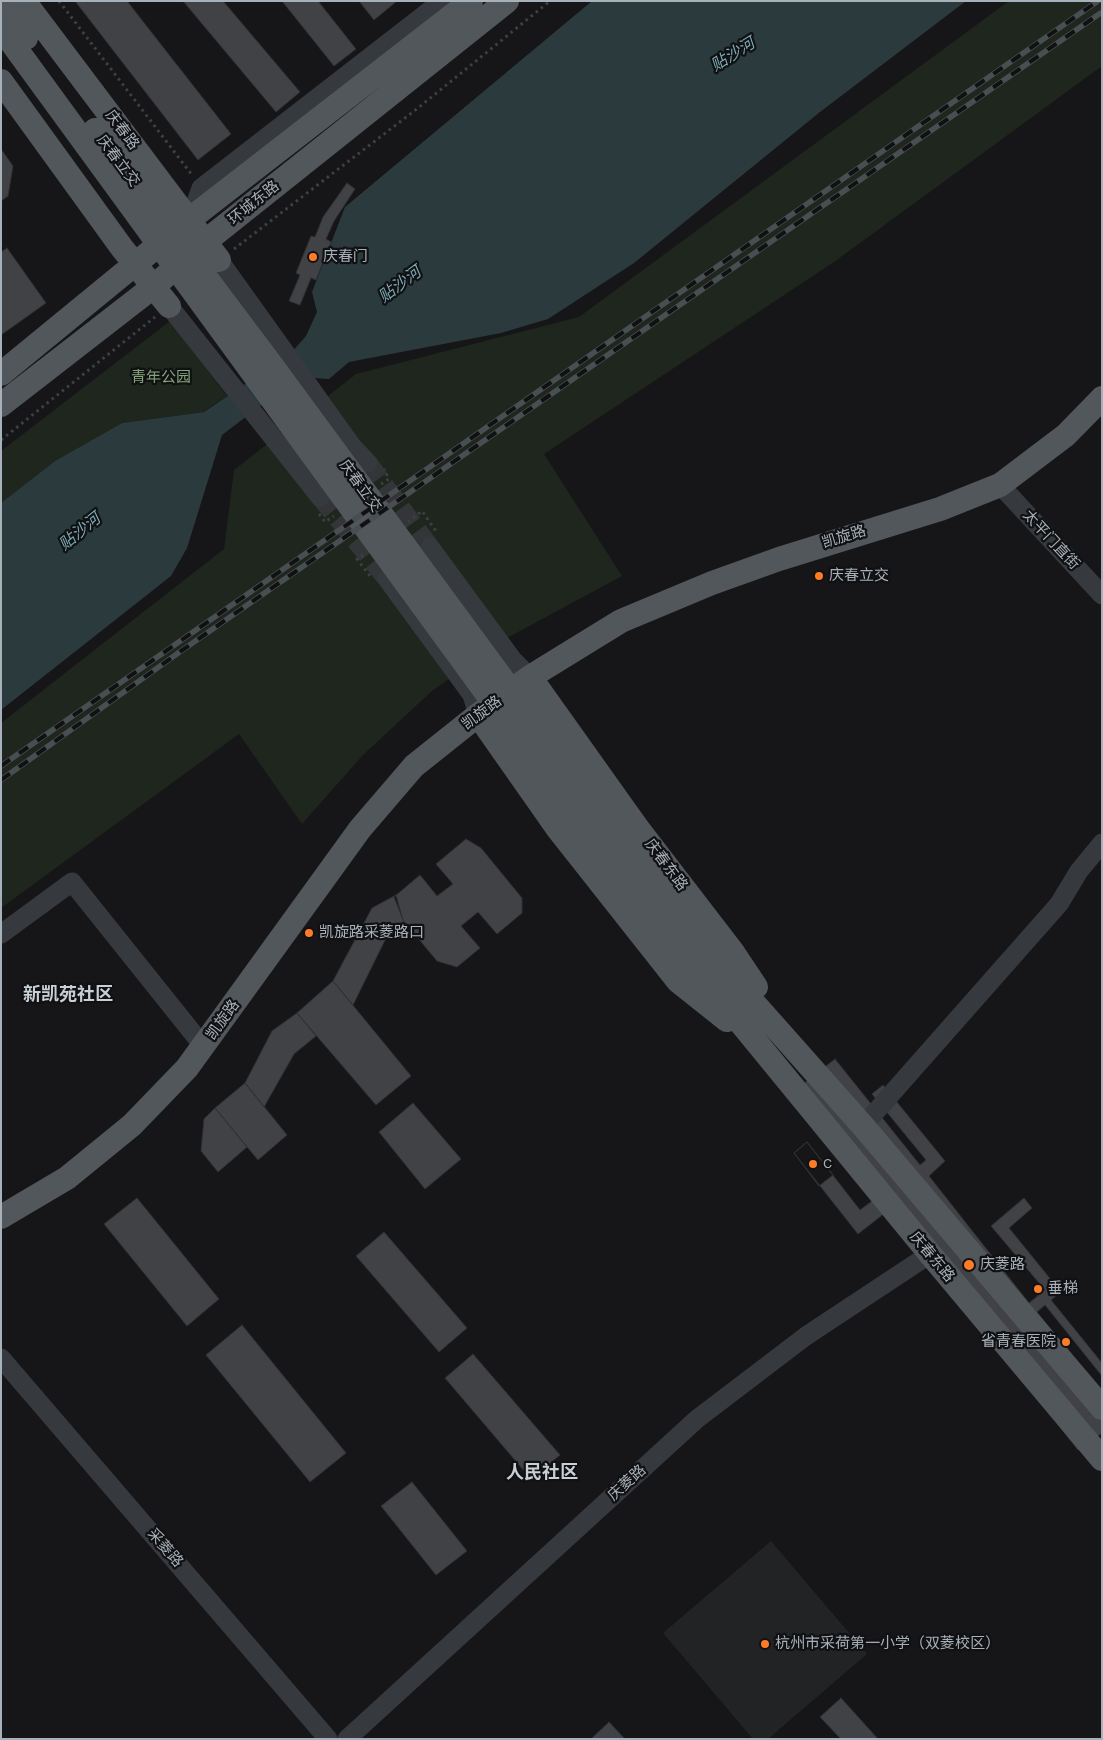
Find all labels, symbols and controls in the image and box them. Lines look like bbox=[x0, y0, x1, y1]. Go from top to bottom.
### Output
water label: 贴沙河 bbox=[708, 34, 758, 76]
street label: 庆春路 bbox=[101, 107, 143, 153]
street label: 庆春立交 bbox=[93, 132, 143, 190]
street label: 环城东路 bbox=[225, 177, 283, 229]
place label: 庆春门 bbox=[323, 248, 368, 266]
marker: 庆春门 bbox=[307, 251, 319, 263]
water label: 贴沙河 bbox=[375, 263, 425, 307]
park label: 青年公园 bbox=[131, 369, 191, 387]
street label: 庆春立交 bbox=[335, 456, 385, 516]
street label: 太平门直街 bbox=[1019, 506, 1083, 574]
water label: 贴沙河 bbox=[55, 509, 105, 555]
street label: 凯旋路 bbox=[820, 522, 868, 552]
place label: 庆春立交 bbox=[829, 567, 889, 585]
marker: 庆春立交 bbox=[813, 570, 825, 582]
street label: 凯旋路 bbox=[459, 692, 505, 734]
street label: 庆春东路 bbox=[641, 836, 691, 894]
place label: 凯旋路采菱路口 bbox=[319, 924, 424, 942]
marker: 凯旋路采菱路口 bbox=[303, 927, 315, 939]
district label: 新凯苑社区 bbox=[23, 984, 113, 1006]
street label: 凯旋路 bbox=[202, 997, 244, 1043]
place label: C bbox=[823, 1155, 832, 1173]
marker: C bbox=[807, 1158, 819, 1170]
street label: 庆春东路 bbox=[906, 1228, 958, 1286]
place label: 庆菱路 bbox=[980, 1256, 1025, 1274]
marker: 庆菱路 bbox=[962, 1258, 976, 1272]
place label: 垂梯 bbox=[1048, 1280, 1078, 1298]
marker: 垂梯 bbox=[1032, 1283, 1044, 1295]
place label: 省青春医院 bbox=[981, 1333, 1056, 1351]
marker: 省青春医院 bbox=[1060, 1336, 1072, 1348]
street label: 庆菱路 bbox=[604, 1461, 650, 1505]
district label: 人民社区 bbox=[506, 1462, 578, 1484]
street label: 采菱路 bbox=[143, 1525, 187, 1571]
place label: 杭州市采荷第一小学（双菱校区） bbox=[775, 1635, 1000, 1653]
marker: 杭州市采荷第一小学（双菱校区） bbox=[759, 1638, 771, 1650]

